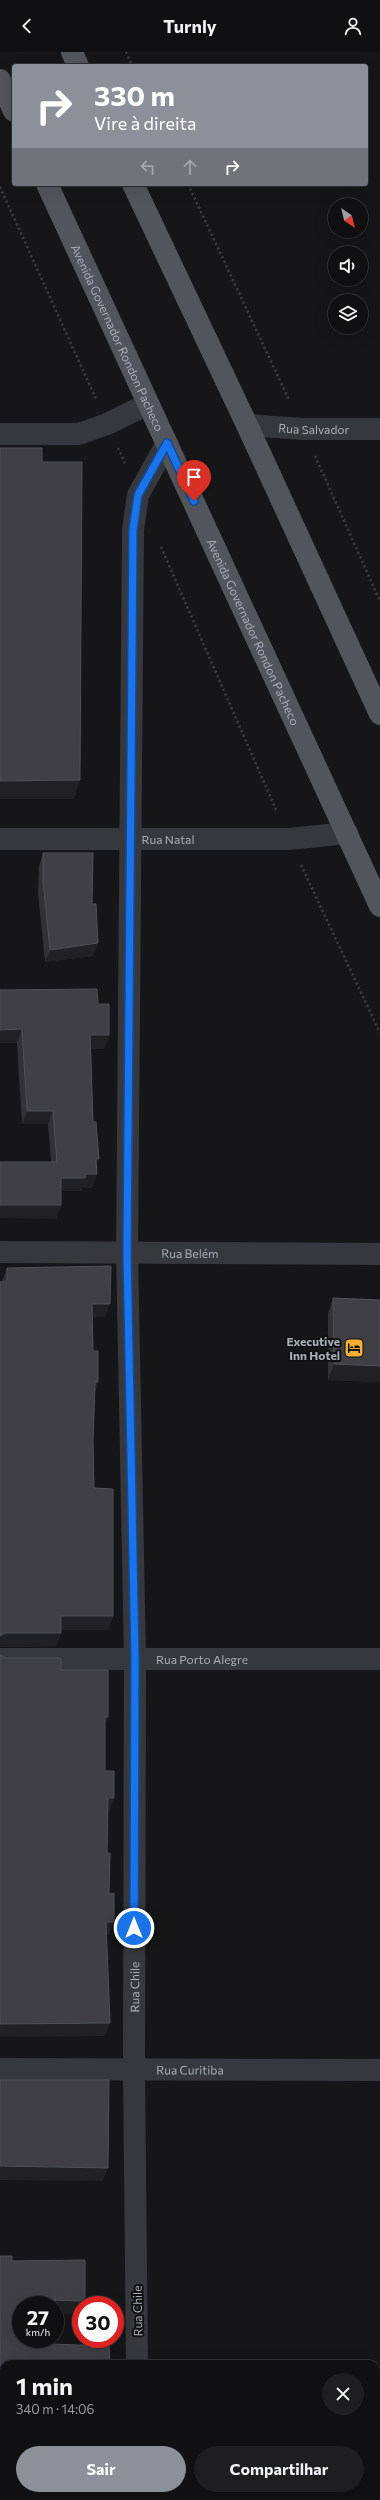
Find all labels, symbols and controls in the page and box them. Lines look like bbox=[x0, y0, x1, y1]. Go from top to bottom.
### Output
icon: back bbox=[16, 15, 38, 37]
text: Turnly bbox=[163, 15, 217, 37]
icon: person bbox=[342, 15, 364, 37]
text: 330 m bbox=[94, 78, 175, 112]
icon: right bbox=[28, 80, 80, 132]
text: Vire à direita bbox=[94, 112, 196, 134]
icon: left bbox=[137, 156, 159, 178]
icon: ahead bbox=[179, 156, 201, 178]
icon: right bbox=[221, 156, 243, 178]
north arrow bbox=[328, 198, 368, 238]
map controls bbox=[328, 198, 368, 334]
street label: Avenida Governador Rondon Pacheco bbox=[69, 242, 167, 433]
button: sound bbox=[328, 246, 368, 286]
button: layers bbox=[328, 294, 368, 334]
street label: Rua Salvador bbox=[278, 420, 350, 436]
pin bbox=[177, 460, 211, 501]
icon: arrive bbox=[183, 466, 205, 488]
street label: Avenida Governador Rondon Pacheco bbox=[204, 536, 303, 727]
street label: Rua Natal bbox=[142, 832, 194, 846]
street label: Rua Belém bbox=[161, 1246, 219, 1260]
place label: Executive Inn Hotel bbox=[286, 1334, 340, 1362]
hotel icon: Executive Inn Hotel bbox=[343, 1337, 365, 1359]
street label: Rua Porto Alegre bbox=[156, 1652, 248, 1666]
position arrow bbox=[113, 1907, 155, 1949]
street label: Rua Chile bbox=[127, 1962, 141, 2012]
street label: Rua Curitiba bbox=[156, 2062, 224, 2077]
street label: Rua Chile bbox=[130, 2285, 144, 2337]
speed limit sign: 30 bbox=[72, 2296, 124, 2348]
text: 27 bbox=[27, 2305, 49, 2329]
text: km/h bbox=[26, 2326, 50, 2338]
text: 1 min bbox=[16, 2371, 73, 2400]
button: close bbox=[322, 2373, 364, 2415]
text: 340 m · 14:06 bbox=[16, 2401, 94, 2417]
button: Sair bbox=[16, 2446, 186, 2492]
button: Compartilhar bbox=[194, 2446, 364, 2492]

